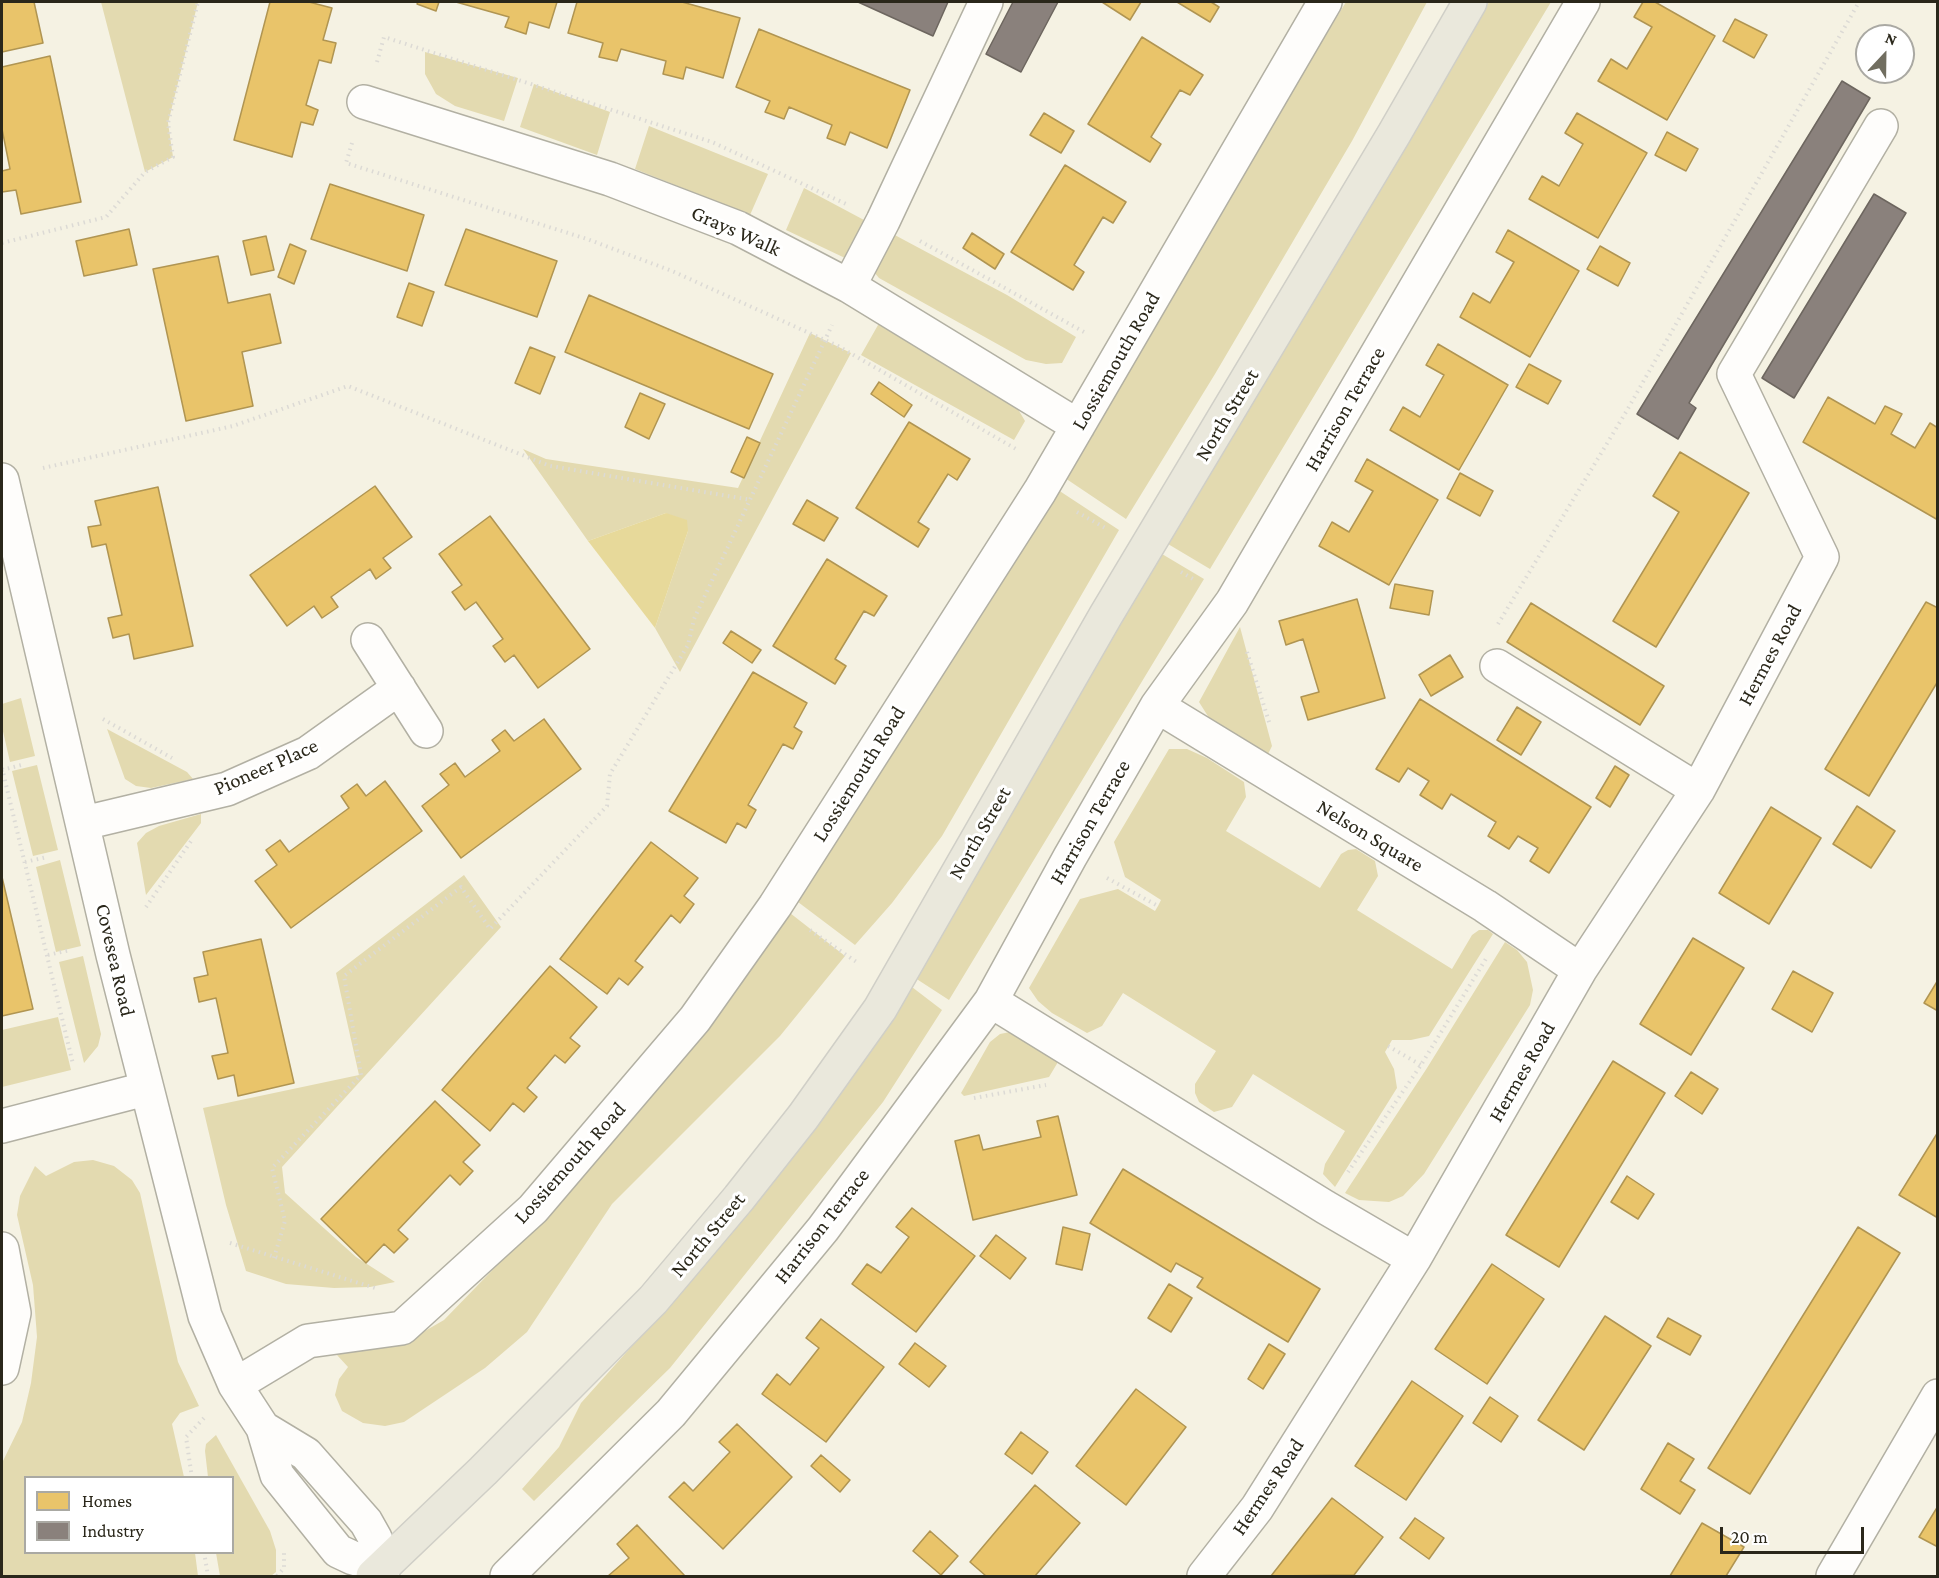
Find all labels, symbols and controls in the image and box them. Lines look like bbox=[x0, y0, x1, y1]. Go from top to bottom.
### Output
north arrow bbox=[1855, 24, 1915, 84]
text: N bbox=[1883, 29, 1899, 49]
street label: Grays Walk bbox=[687, 200, 785, 262]
street label: Lossiemouth Road bbox=[1066, 287, 1166, 435]
street label: Harrison Terrace bbox=[1299, 342, 1391, 476]
street label: North Street bbox=[1190, 364, 1264, 466]
street label: Hermes Road bbox=[1733, 600, 1807, 710]
street label: Lossiemouth Road bbox=[807, 701, 911, 847]
street label: Pioneer Place bbox=[210, 733, 322, 801]
street label: Harrison Terrace bbox=[1044, 755, 1136, 889]
street label: North Street bbox=[943, 782, 1017, 884]
street label: Nelson Square bbox=[1312, 794, 1428, 878]
street label: Covesea Road bbox=[90, 901, 140, 1019]
street label: Hermes Road bbox=[1483, 1017, 1561, 1127]
street label: Lossiemouth Road bbox=[509, 1097, 631, 1229]
street label: Harrison Terrace bbox=[769, 1163, 875, 1289]
street label: North Street bbox=[665, 1187, 751, 1283]
street label: Hermes Road bbox=[1226, 1434, 1310, 1540]
legend bbox=[24, 1476, 234, 1554]
text: Homes bbox=[82, 1491, 132, 1511]
scale bar bbox=[1723, 1515, 1867, 1553]
text: Industry bbox=[82, 1521, 144, 1541]
text: 20 m bbox=[1731, 1527, 1768, 1547]

